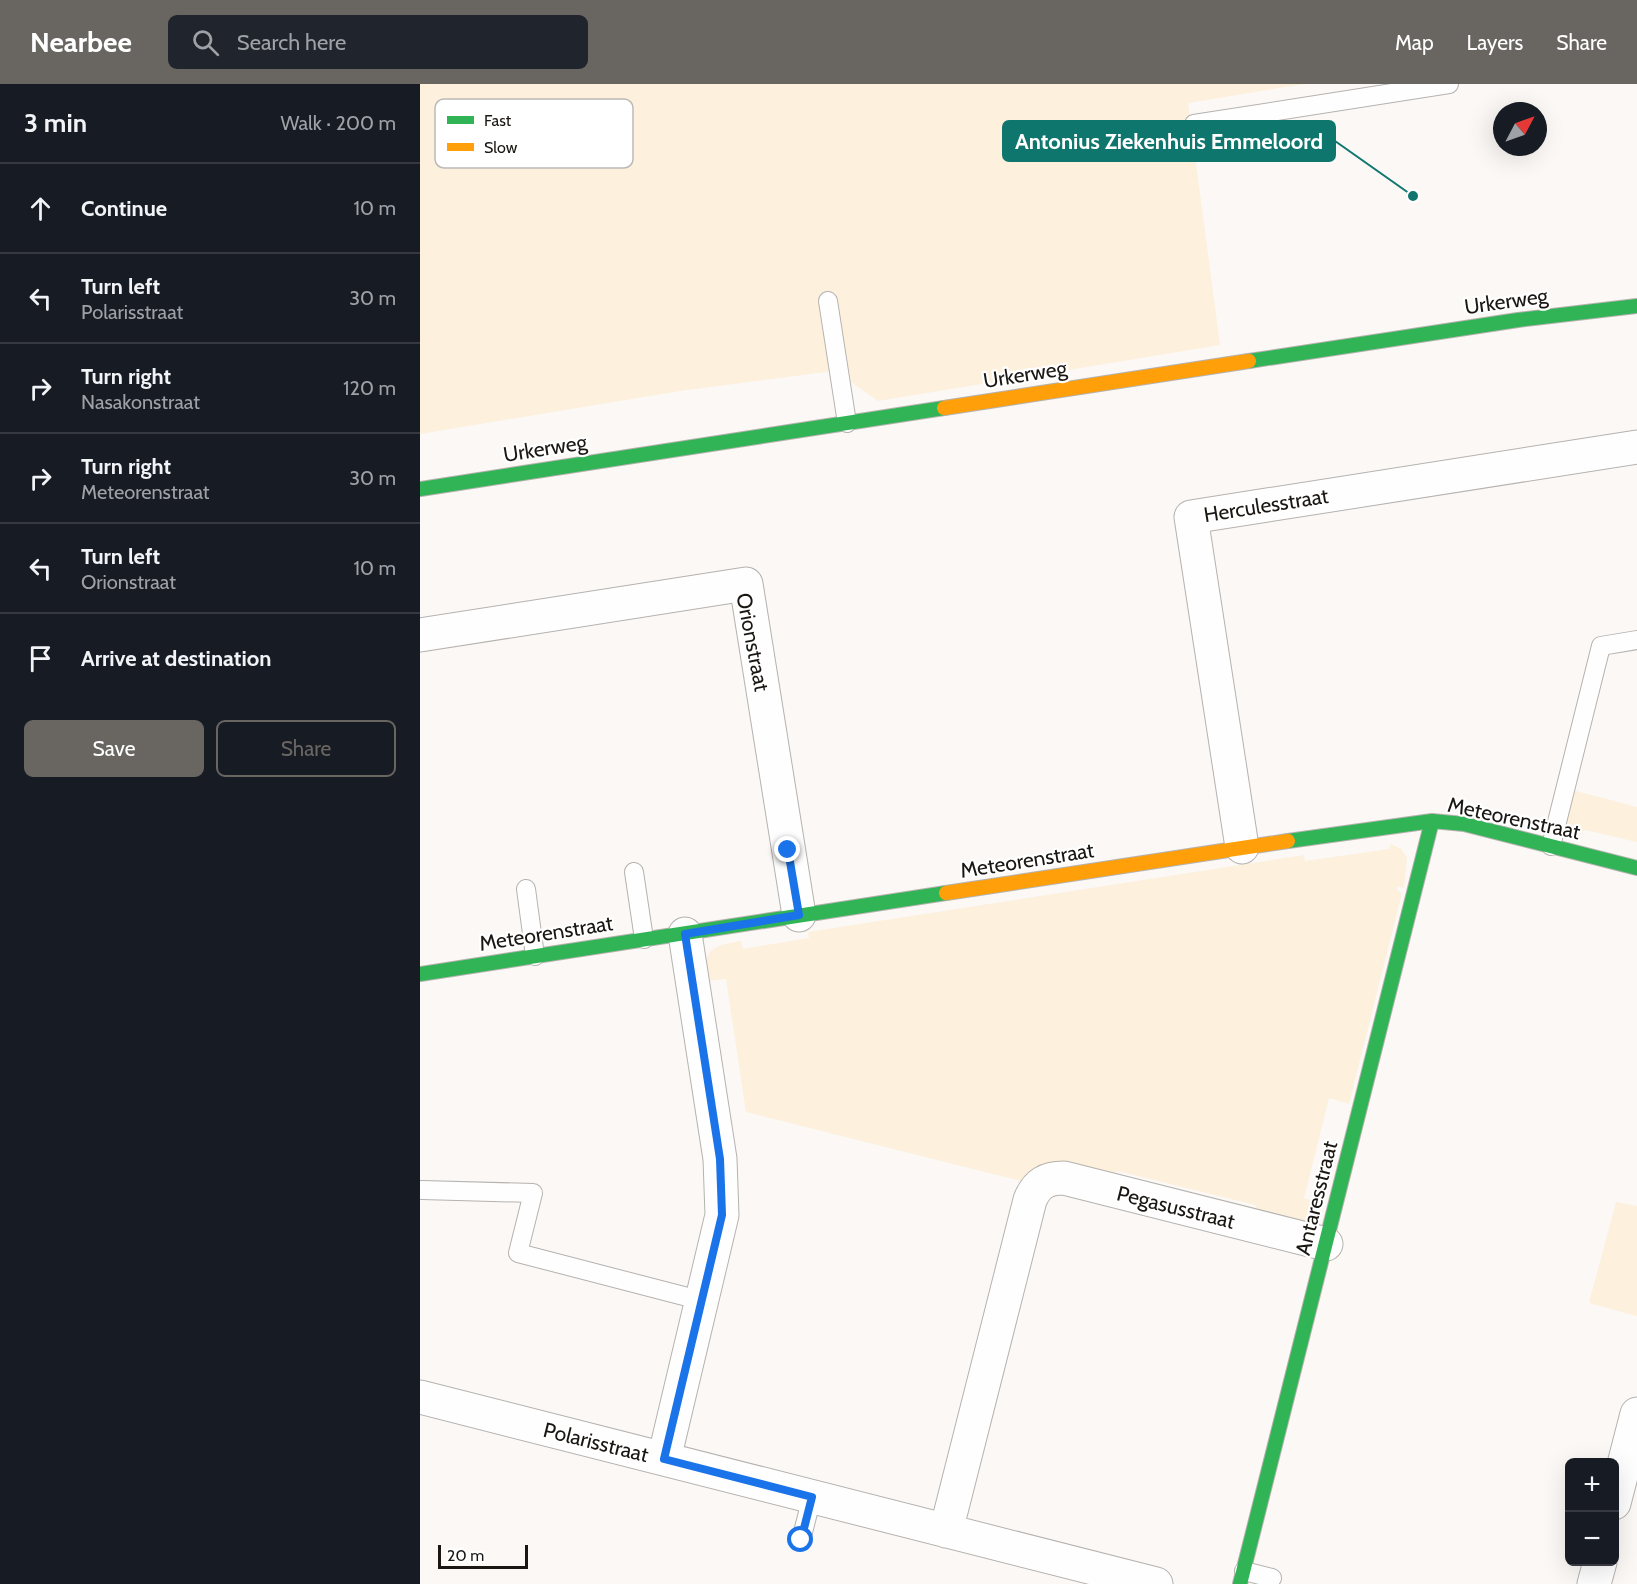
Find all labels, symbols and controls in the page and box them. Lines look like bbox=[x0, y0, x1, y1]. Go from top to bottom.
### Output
search box bbox=[168, 15, 588, 69]
text: Nearbee bbox=[30, 25, 132, 59]
icon: search bbox=[189, 26, 222, 59]
text: Search here bbox=[237, 29, 346, 56]
text: Map bbox=[1395, 30, 1434, 55]
text: Layers bbox=[1467, 30, 1523, 55]
text: Share bbox=[1556, 30, 1607, 55]
legend bbox=[435, 99, 633, 168]
north arrow bbox=[1493, 102, 1547, 156]
text: 3 min bbox=[24, 107, 87, 139]
text: Walk · 200 m bbox=[280, 111, 396, 135]
text: Fast bbox=[484, 111, 512, 130]
callout: Antonius Ziekenhuis Emmeloord bbox=[1003, 121, 1335, 161]
text: Antonius Ziekenhuis Emmeloord bbox=[1015, 128, 1323, 155]
text: Slow bbox=[484, 138, 518, 157]
icon: ahead bbox=[24, 192, 57, 225]
text: Continue bbox=[81, 195, 167, 222]
text: 10 m bbox=[353, 196, 396, 220]
text: Turn left bbox=[81, 273, 160, 300]
icon: left bbox=[24, 282, 57, 315]
street label: Urkerweg bbox=[1463, 283, 1550, 319]
text: 30 m bbox=[349, 286, 396, 310]
text: Polarisstraat bbox=[81, 300, 183, 324]
street label: Urkerweg bbox=[981, 355, 1069, 393]
text: Turn right bbox=[81, 363, 171, 390]
icon: right bbox=[24, 372, 57, 405]
text: 120 m bbox=[343, 376, 396, 400]
text: Nasakonstraat bbox=[81, 390, 200, 414]
street label: Urkerweg bbox=[501, 429, 589, 467]
text: Turn right bbox=[81, 453, 171, 480]
icon: right bbox=[24, 462, 57, 495]
text: 30 m bbox=[349, 466, 396, 490]
text: Meteorenstraat bbox=[81, 480, 210, 504]
street label: Herculesstraat bbox=[1202, 483, 1330, 527]
text: Turn left bbox=[81, 543, 160, 570]
icon: left bbox=[24, 552, 57, 585]
text: 10 m bbox=[353, 556, 396, 580]
text: Orionstraat bbox=[81, 570, 176, 594]
street label: Orionstraat bbox=[731, 591, 775, 693]
icon: arrive bbox=[24, 642, 57, 675]
text: Arrive at destination bbox=[81, 645, 271, 672]
button: Save bbox=[24, 720, 204, 777]
button: Share bbox=[216, 720, 396, 777]
street label: Meteorenstraat bbox=[1445, 792, 1583, 844]
route end bbox=[774, 836, 800, 862]
street label: Meteorenstraat bbox=[958, 837, 1096, 883]
street label: Meteorenstraat bbox=[477, 910, 615, 956]
street label: Antaresstraat bbox=[1290, 1138, 1342, 1258]
street label: Pegasusstraat bbox=[1114, 1180, 1238, 1234]
street label: Polarisstraat bbox=[541, 1417, 651, 1467]
map controls bbox=[1565, 1458, 1619, 1566]
button: + bbox=[1565, 1458, 1619, 1512]
button: − bbox=[1565, 1512, 1619, 1566]
route start bbox=[787, 1526, 813, 1552]
scale bar bbox=[438, 1542, 528, 1570]
text: 20 m bbox=[447, 1546, 484, 1565]

